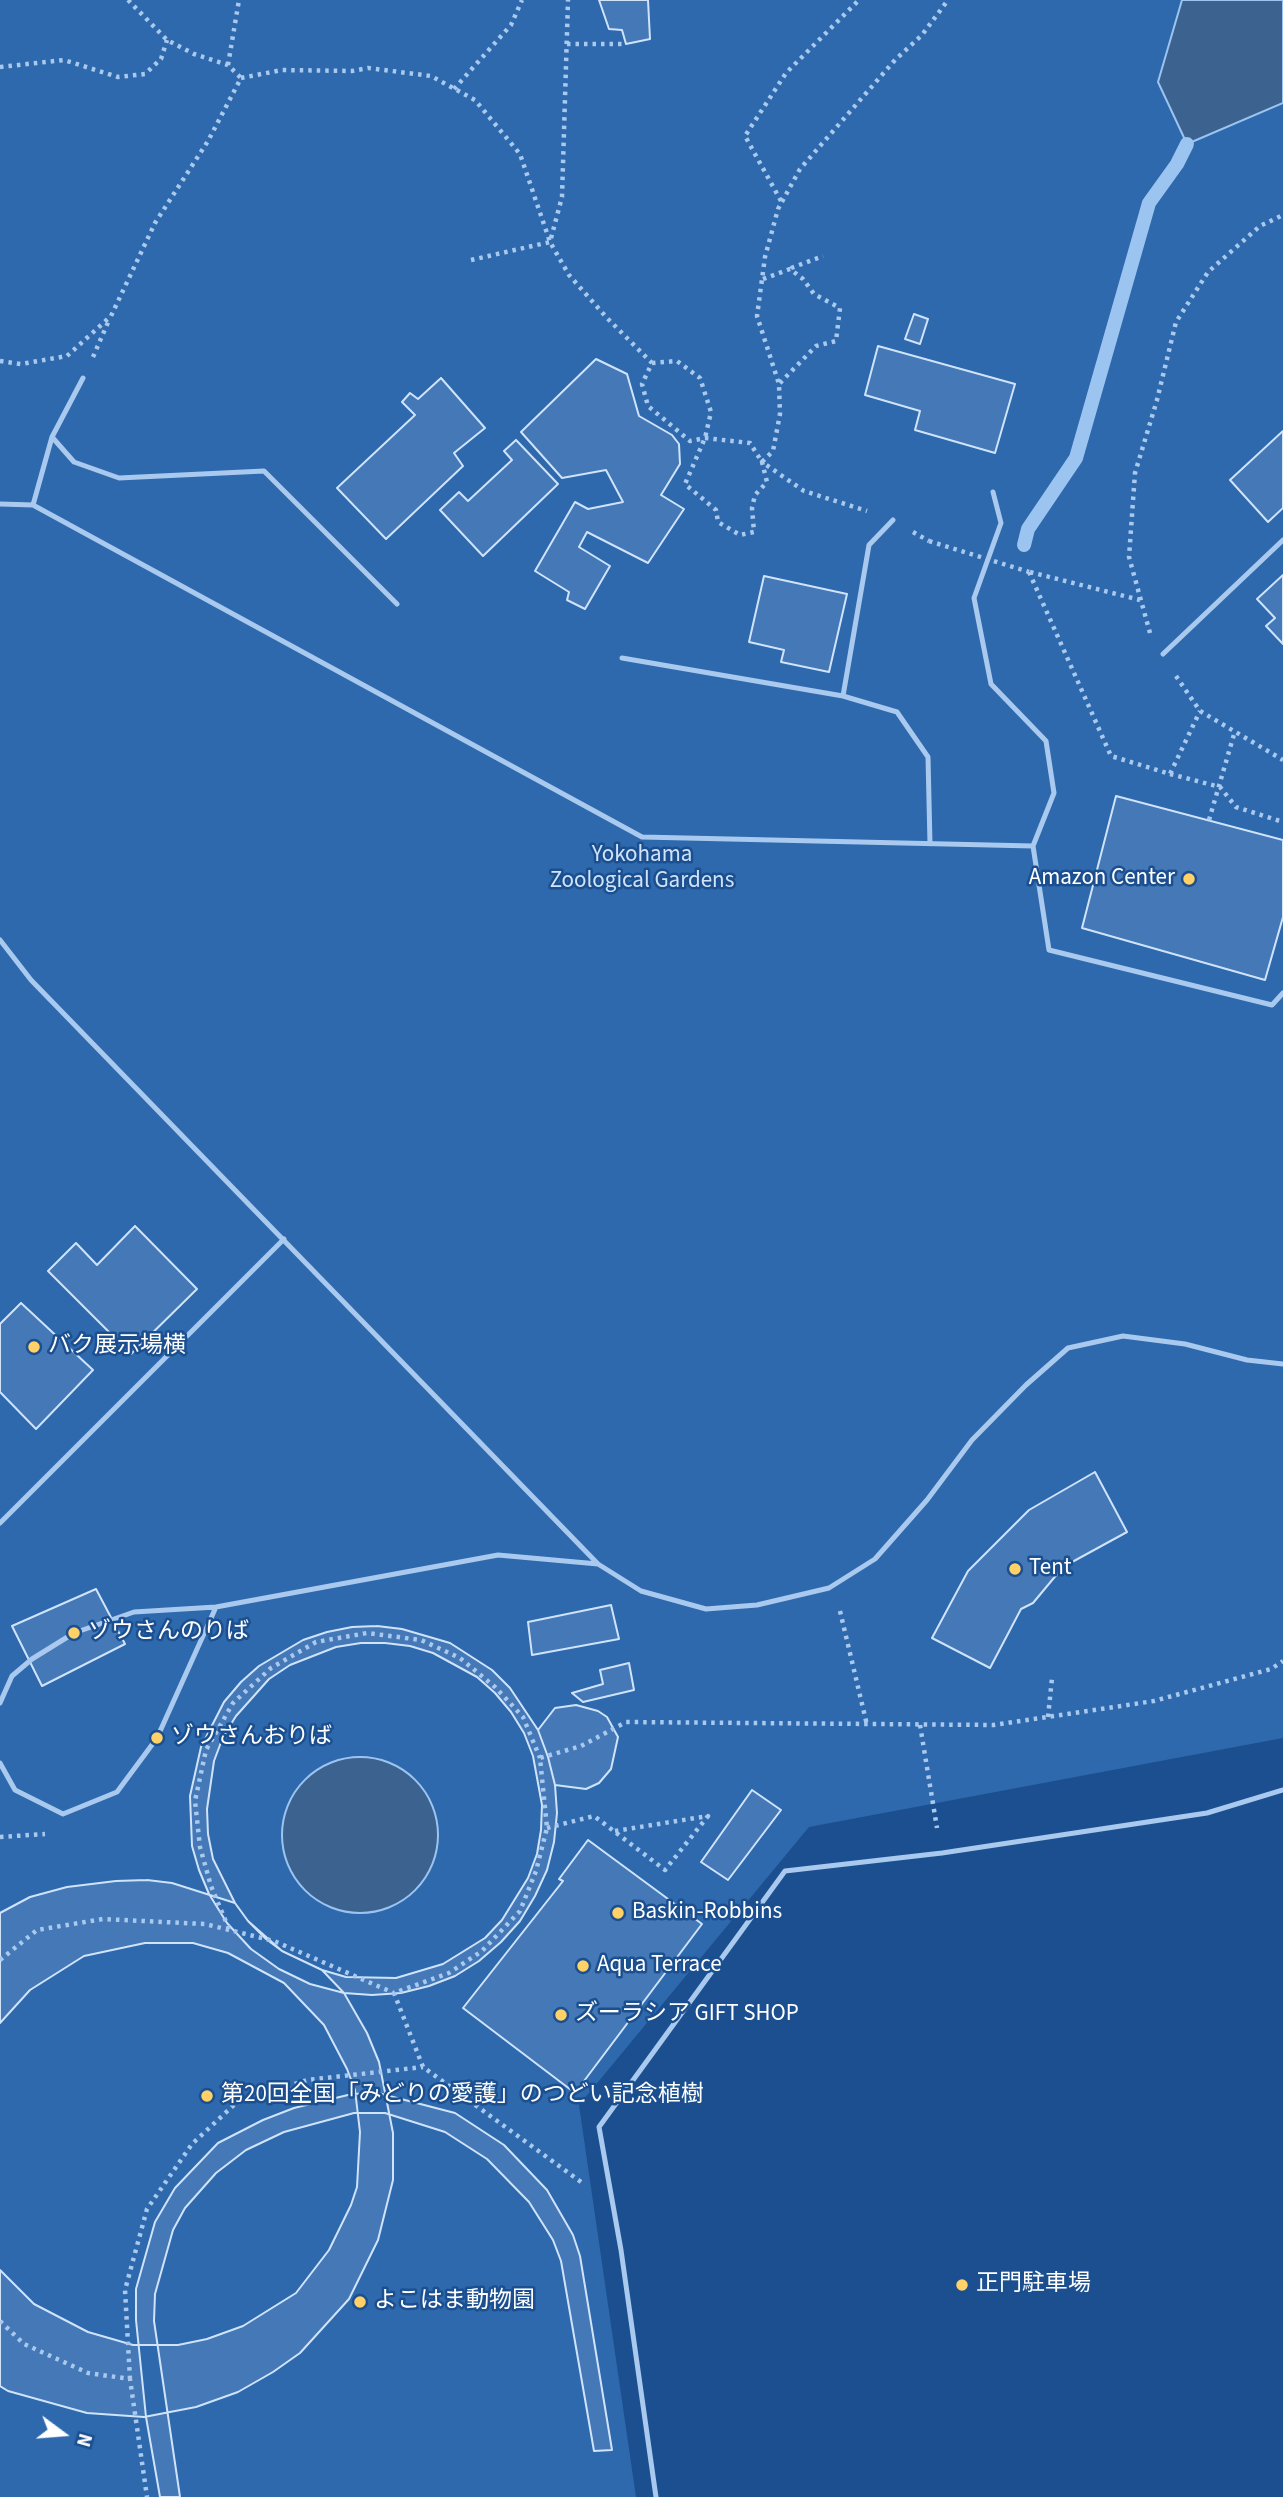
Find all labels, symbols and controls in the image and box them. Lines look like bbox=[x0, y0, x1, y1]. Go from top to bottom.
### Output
park label: Yokohama Zoological Gardens bbox=[550, 842, 734, 896]
place label: Amazon Center bbox=[1029, 865, 1175, 893]
marker: Amazon Center bbox=[1181, 871, 1197, 887]
place label: バク展示場横 bbox=[48, 1333, 186, 1361]
marker: バク展示場横 bbox=[26, 1339, 42, 1355]
place label: Tent bbox=[1029, 1555, 1072, 1583]
marker: Tent bbox=[1007, 1561, 1023, 1577]
place label: ゾウさんのりば bbox=[88, 1619, 249, 1647]
marker: ゾウさんのりば bbox=[66, 1625, 82, 1641]
place label: ゾウさんおりば bbox=[171, 1724, 332, 1752]
marker: ゾウさんおりば bbox=[149, 1730, 165, 1746]
place label: Baskin-Robbins bbox=[632, 1899, 782, 1927]
marker: Baskin-Robbins bbox=[610, 1905, 626, 1921]
place label: Aqua Terrace bbox=[597, 1952, 722, 1980]
marker: Aqua Terrace bbox=[575, 1958, 591, 1974]
place label: ズーラシア GIFT SHOP bbox=[575, 2001, 799, 2029]
marker: ズーラシア GIFT SHOP bbox=[553, 2007, 569, 2023]
place label: 第20回全国「みどりの愛護」のつどい記念植樹 bbox=[221, 2082, 704, 2110]
marker: 第20回全国「みどりの愛護」のつどい記念植樹 bbox=[199, 2088, 215, 2104]
place label: 正門駐車場 bbox=[976, 2271, 1091, 2299]
marker: 正門駐車場 bbox=[954, 2277, 970, 2293]
place label: よこはま動物園 bbox=[374, 2288, 535, 2316]
marker: よこはま動物園 bbox=[352, 2294, 368, 2310]
north arrow bbox=[28, 2399, 98, 2469]
text: N bbox=[69, 2430, 98, 2450]

